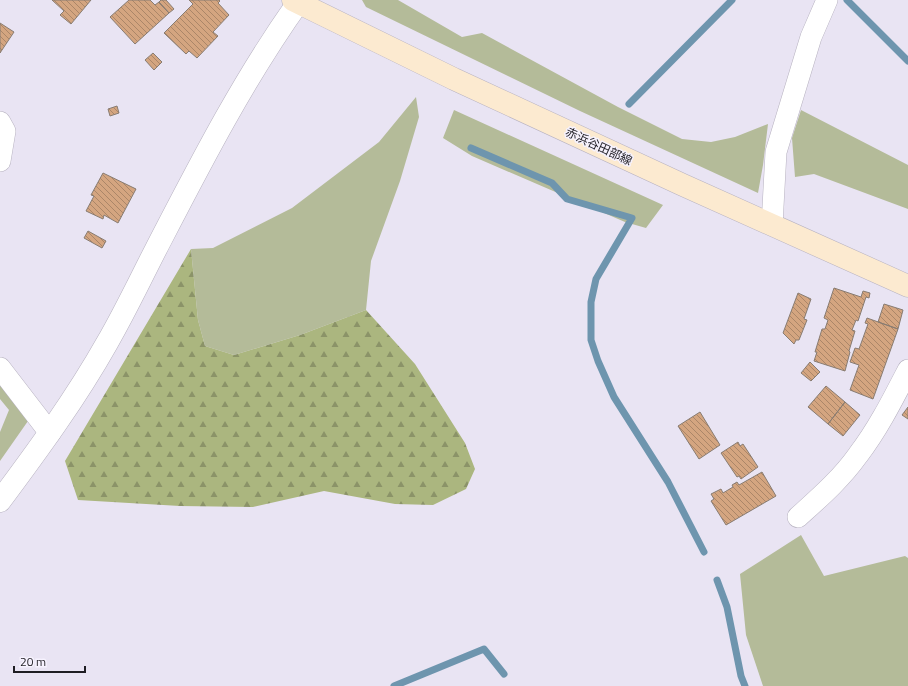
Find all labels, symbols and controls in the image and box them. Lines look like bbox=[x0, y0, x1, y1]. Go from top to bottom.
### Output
street label: 赤浜谷田部線 bbox=[562, 122, 636, 170]
scale bar bbox=[14, 648, 85, 674]
text: 20 m bbox=[20, 652, 46, 671]

